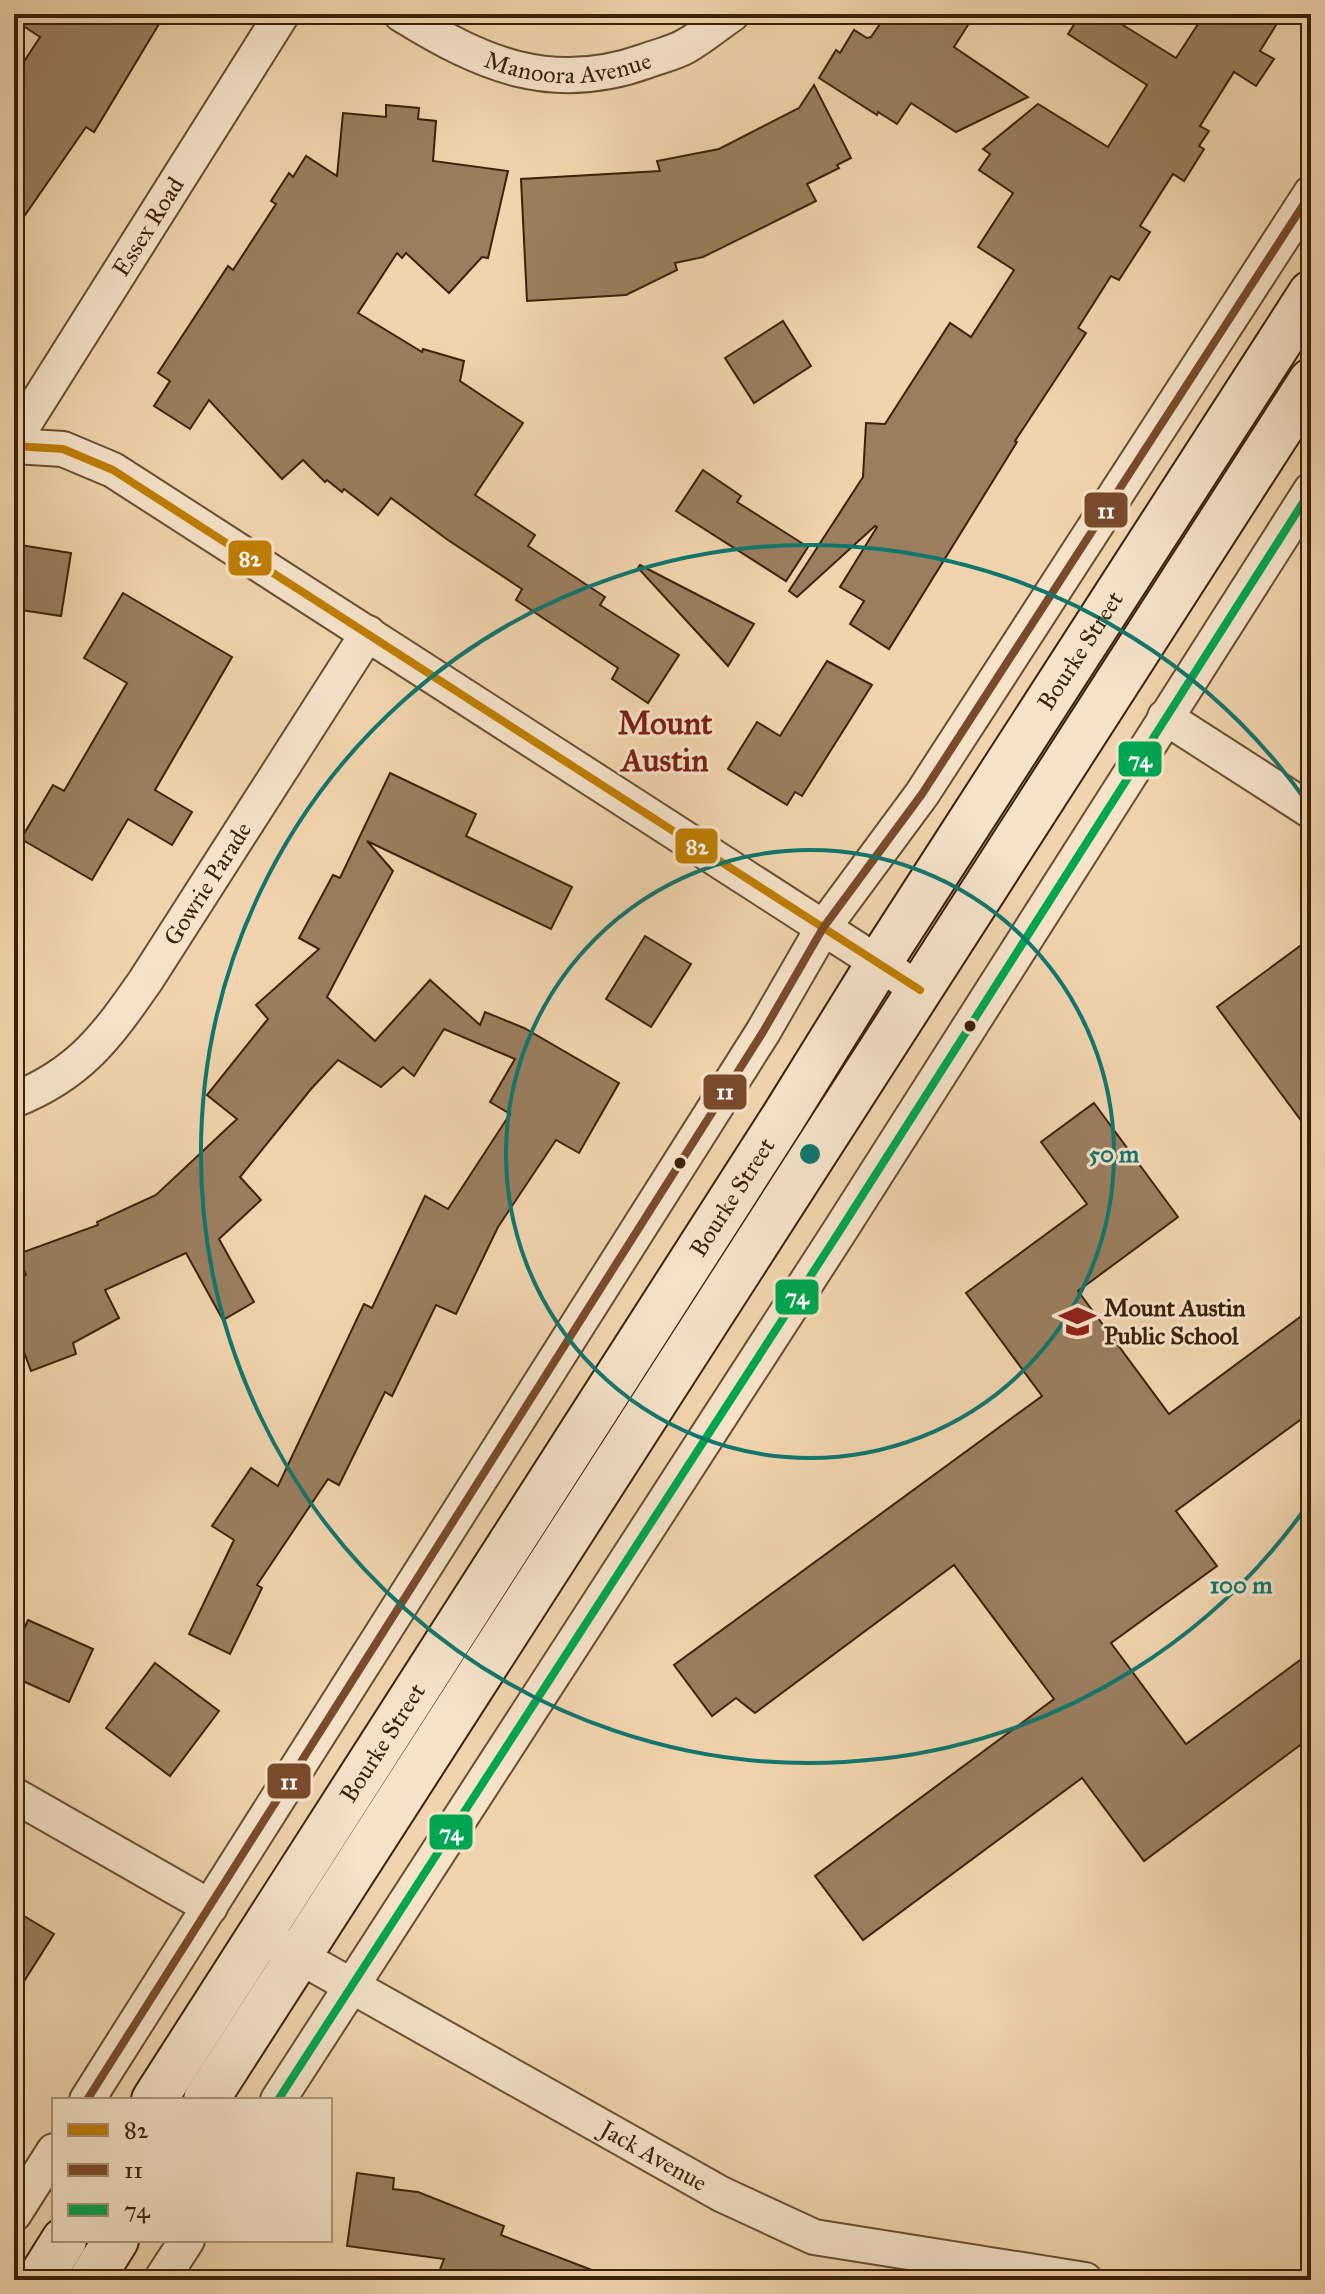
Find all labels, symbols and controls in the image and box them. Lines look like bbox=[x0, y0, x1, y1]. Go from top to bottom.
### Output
street label: Manoora Avenue bbox=[481, 45, 655, 90]
street label: Essex Road bbox=[106, 171, 191, 282]
line badge: 11 bbox=[1083, 491, 1129, 529]
text: 11 bbox=[1097, 497, 1115, 524]
line badge: 82 bbox=[227, 539, 273, 577]
text: 82 bbox=[239, 545, 262, 572]
street label: Bourke Street bbox=[1031, 585, 1130, 716]
district label: Mount Austin bbox=[618, 704, 713, 780]
line badge: 74 bbox=[1117, 740, 1163, 778]
text: 74 bbox=[1128, 746, 1153, 773]
street label: Gowrie Parade bbox=[157, 816, 258, 951]
line badge: 82 bbox=[674, 827, 719, 865]
text: 82 bbox=[686, 833, 709, 860]
unlabelled marker bbox=[962, 1018, 978, 1034]
line badge: 11 bbox=[702, 1073, 748, 1111]
text: 11 bbox=[716, 1078, 734, 1105]
street label: Bourke Street bbox=[683, 1132, 782, 1262]
text: 50 m bbox=[1089, 1139, 1140, 1169]
centre of rings bbox=[796, 1140, 824, 1168]
unlabelled marker bbox=[672, 1155, 688, 1171]
line badge: 74 bbox=[774, 1278, 820, 1316]
text: 74 bbox=[785, 1283, 810, 1310]
place label: Mount Austin Public School bbox=[1104, 1293, 1246, 1351]
school or university icon: Mount Austin Public School bbox=[1059, 1303, 1097, 1341]
text: 100 m bbox=[1210, 1570, 1273, 1600]
street label: Bourke Street bbox=[334, 1677, 432, 1808]
line badge: 11 bbox=[266, 1762, 312, 1800]
text: 11 bbox=[280, 1768, 298, 1795]
line badge: 74 bbox=[428, 1813, 474, 1851]
text: 74 bbox=[439, 1819, 464, 1846]
legend bbox=[52, 2098, 332, 2242]
street label: Jack Avenue bbox=[592, 2113, 712, 2198]
text: 82 bbox=[124, 2115, 149, 2145]
text: 11 bbox=[124, 2155, 143, 2185]
text: 74 bbox=[124, 2195, 150, 2225]

